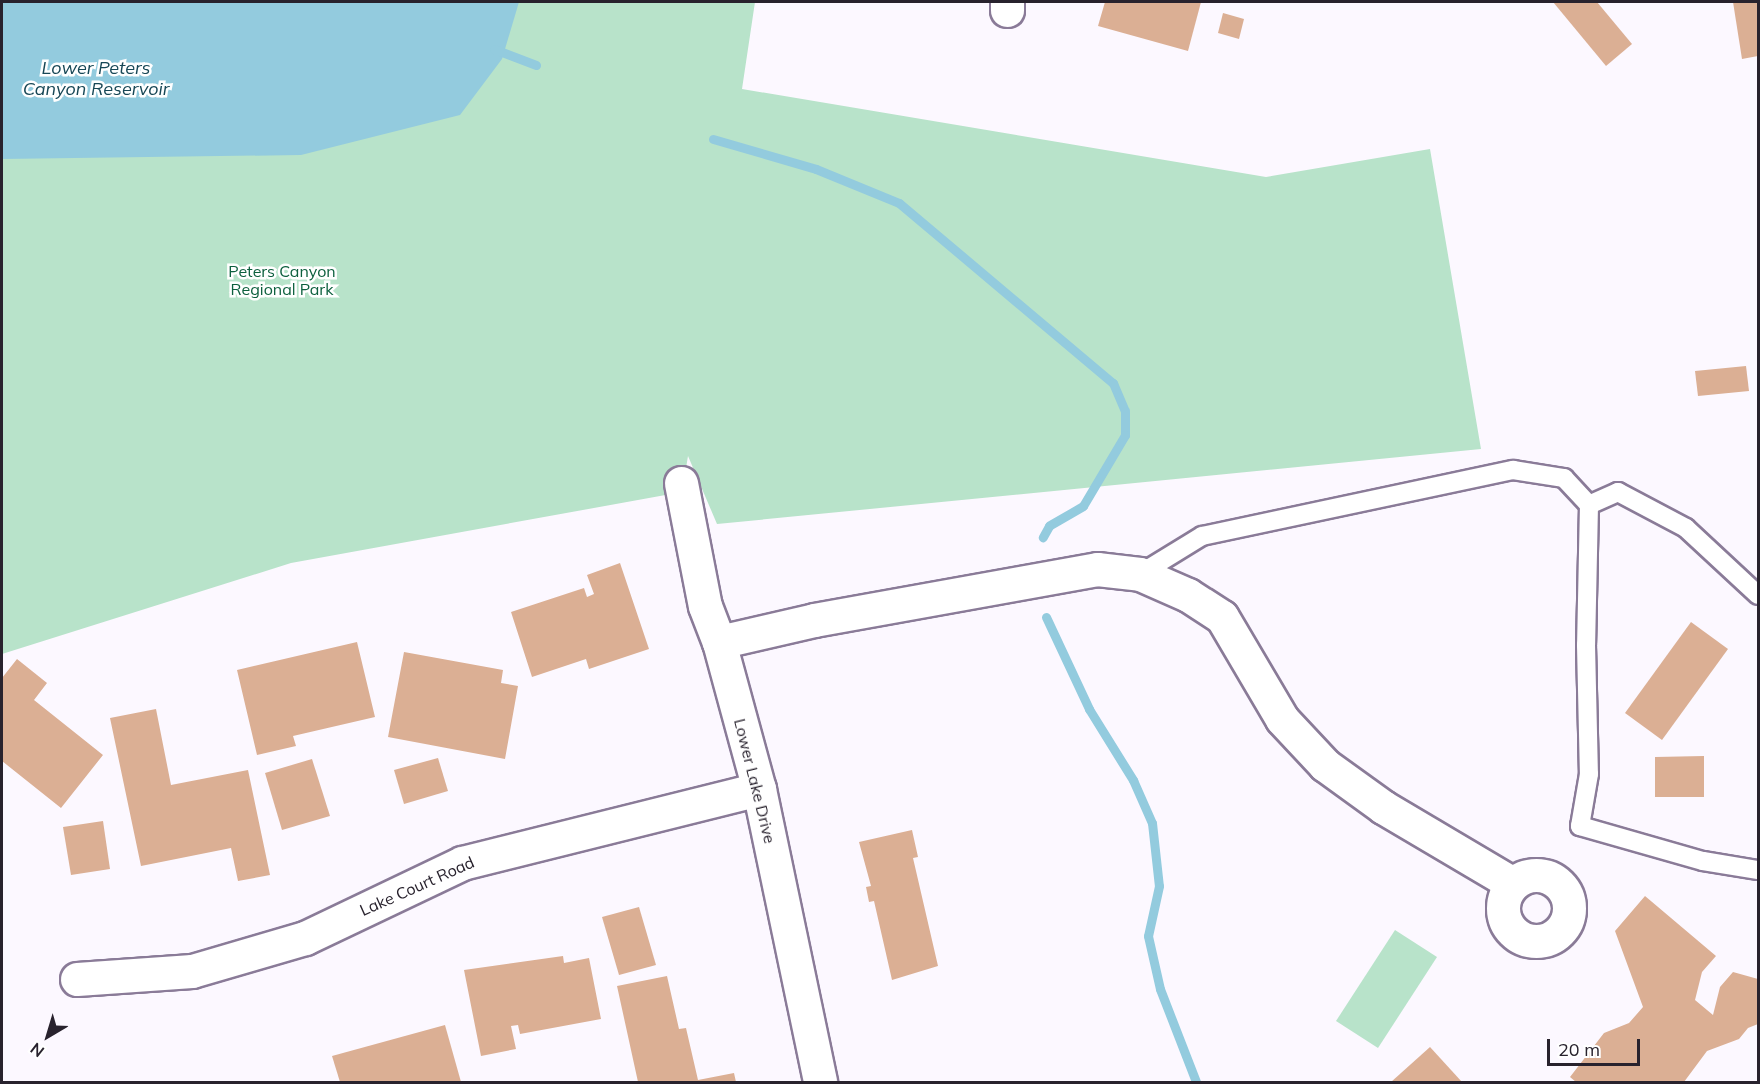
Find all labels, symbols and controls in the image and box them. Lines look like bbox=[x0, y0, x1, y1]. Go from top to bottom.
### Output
water label: Lower Peters Canyon Reservoir bbox=[23, 58, 169, 100]
park label: Peters Canyon Regional Park bbox=[228, 261, 336, 299]
street label: Lower Lake Drive bbox=[730, 717, 780, 845]
street label: Lake Court Road bbox=[357, 852, 477, 920]
north arrow bbox=[18, 1006, 78, 1066]
scale bar bbox=[1550, 1027, 1643, 1065]
text: 20 m bbox=[1558, 1038, 1600, 1061]
text: N bbox=[26, 1039, 48, 1062]

